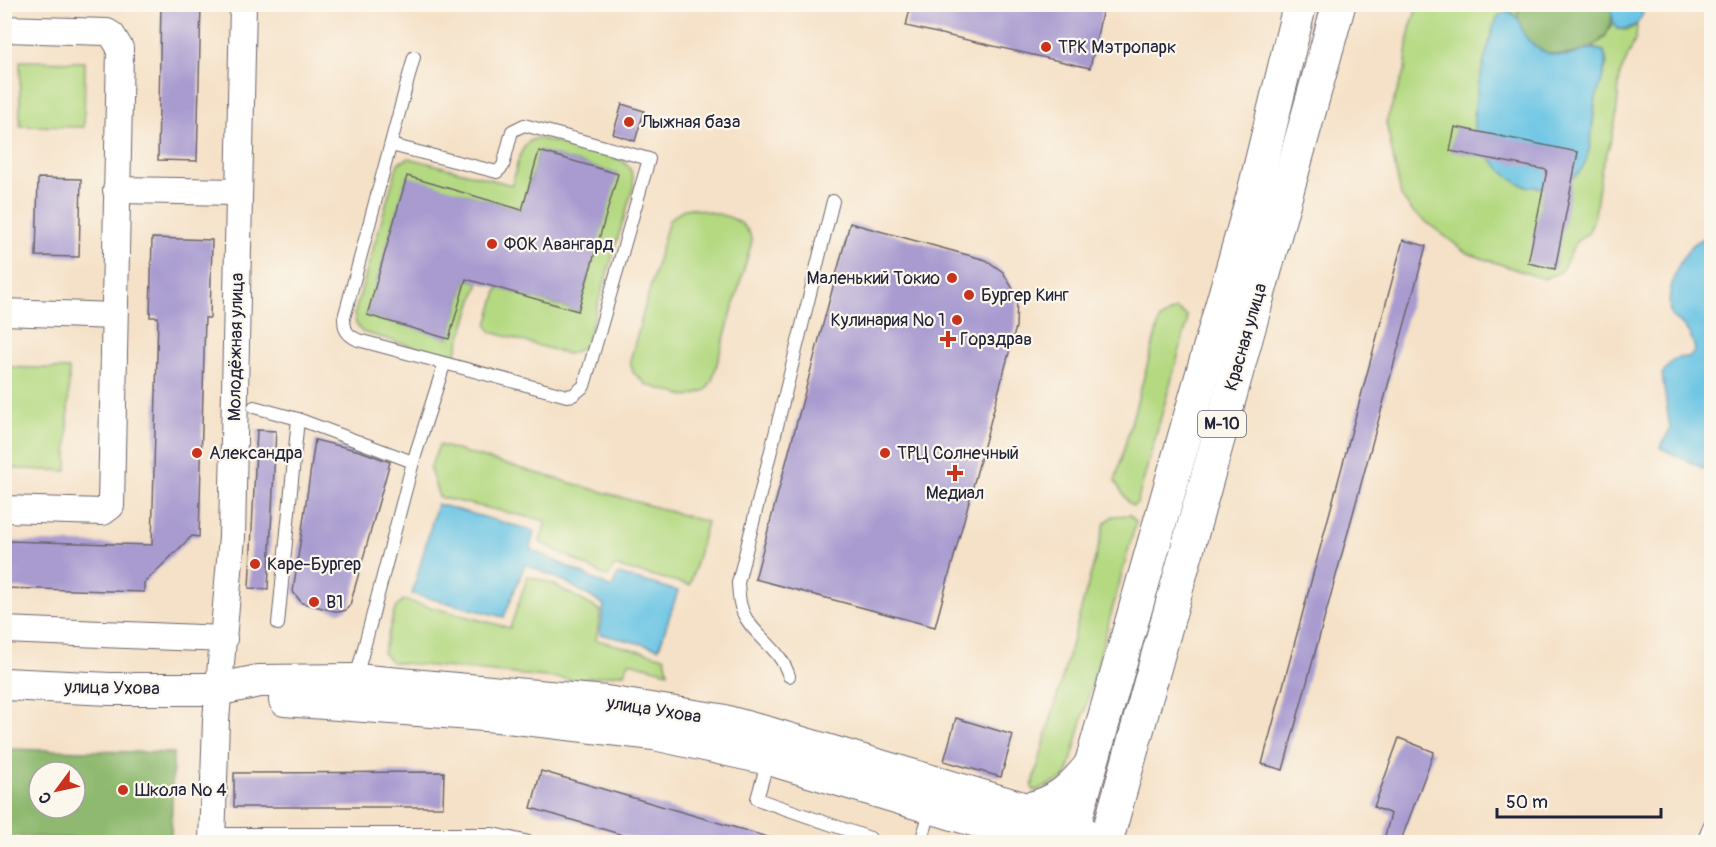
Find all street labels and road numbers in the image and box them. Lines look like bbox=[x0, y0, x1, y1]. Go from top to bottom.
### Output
street label: Молодёжная улица bbox=[223, 273, 249, 421]
street label: Красная улица bbox=[1220, 281, 1272, 393]
road number: М-10 bbox=[1198, 411, 1246, 437]
street label: улица Ухова bbox=[63, 676, 160, 700]
street label: улица Ухова bbox=[604, 691, 703, 729]

